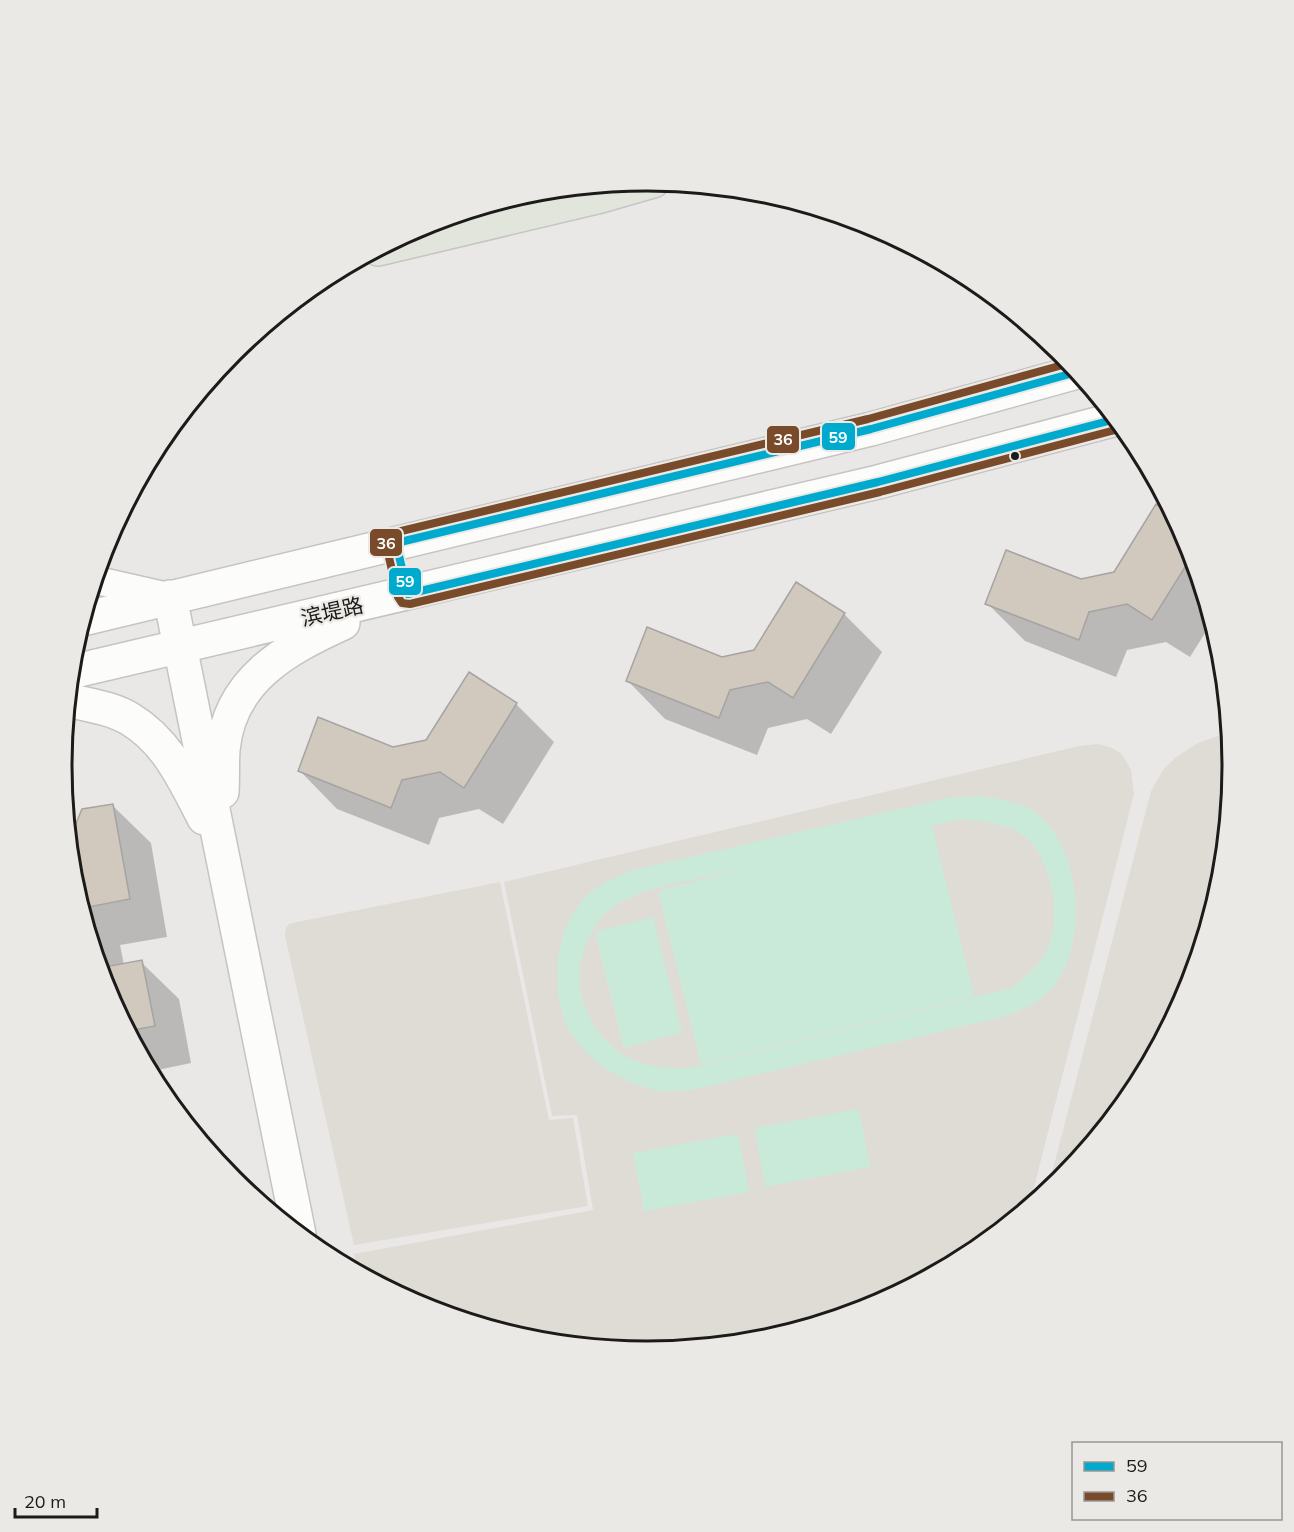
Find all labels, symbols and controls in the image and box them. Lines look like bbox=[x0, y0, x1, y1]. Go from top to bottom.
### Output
line badge: 59 bbox=[821, 422, 856, 451]
line badge: 36 bbox=[766, 425, 800, 454]
text: 59 bbox=[828, 427, 848, 447]
text: 36 bbox=[773, 429, 793, 449]
unlabelled marker bbox=[1009, 450, 1021, 462]
line badge: 36 bbox=[369, 528, 403, 557]
text: 36 bbox=[376, 533, 396, 553]
line badge: 59 bbox=[388, 567, 422, 596]
text: 59 bbox=[395, 571, 415, 591]
street label: 滨堤路 bbox=[298, 591, 366, 631]
legend bbox=[1072, 1442, 1282, 1520]
text: 59 bbox=[1126, 1454, 1148, 1477]
scale bar bbox=[15, 1481, 98, 1519]
text: 36 bbox=[1126, 1484, 1148, 1507]
text: 20 m bbox=[24, 1490, 66, 1513]

